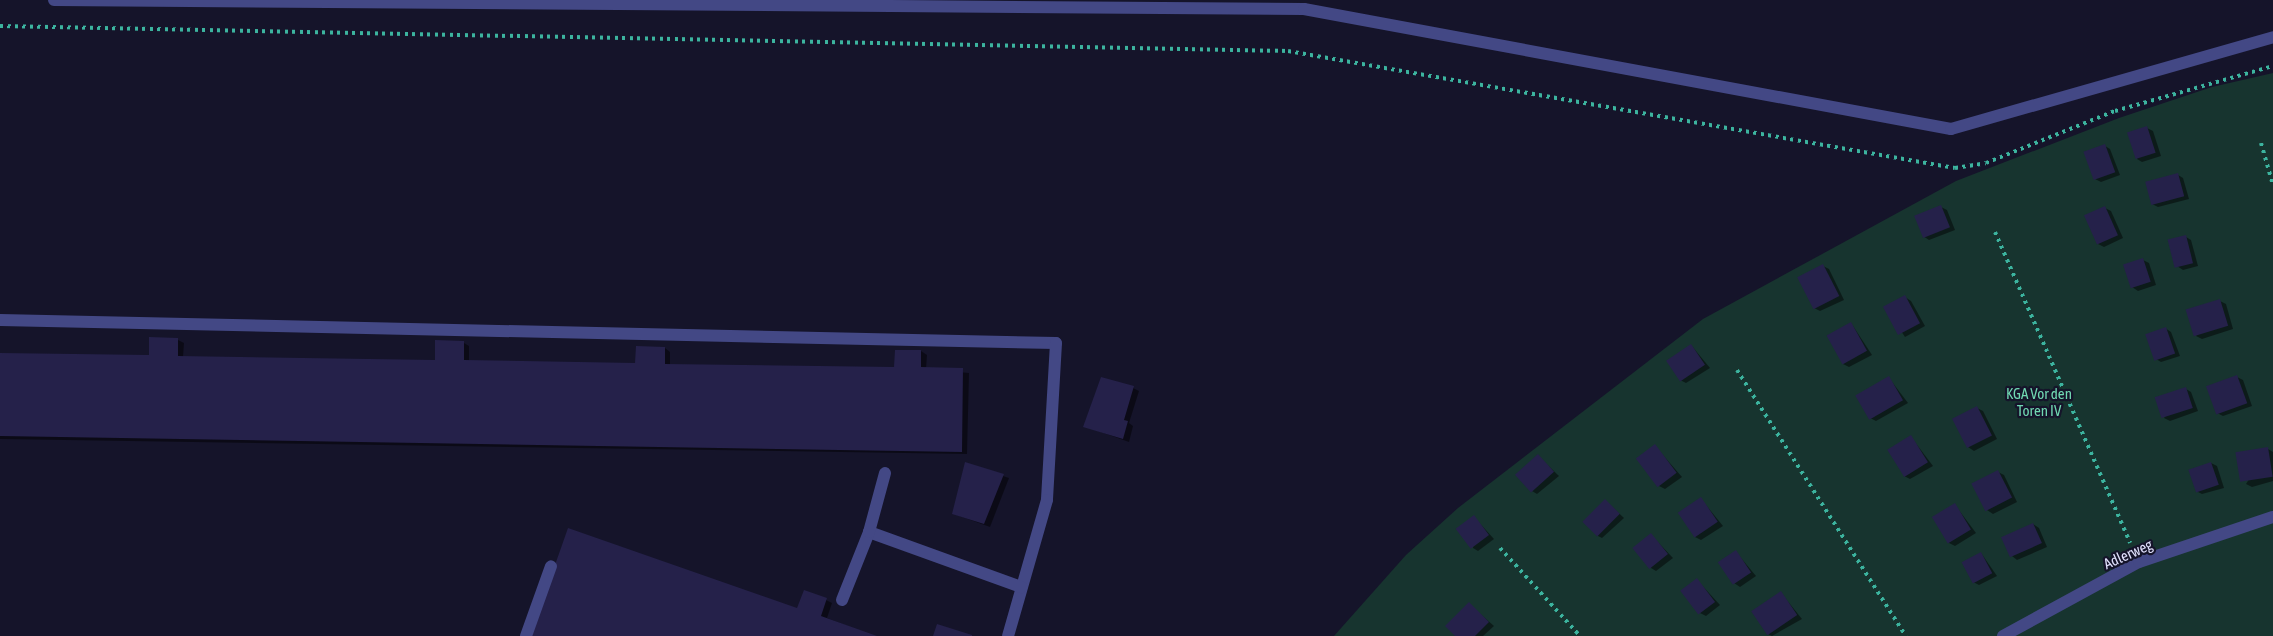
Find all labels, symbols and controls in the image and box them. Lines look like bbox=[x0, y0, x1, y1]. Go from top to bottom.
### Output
park label: KGA Vor den Toren IV bbox=[2006, 384, 2072, 419]
street label: Adlerweg bbox=[2101, 535, 2155, 573]

